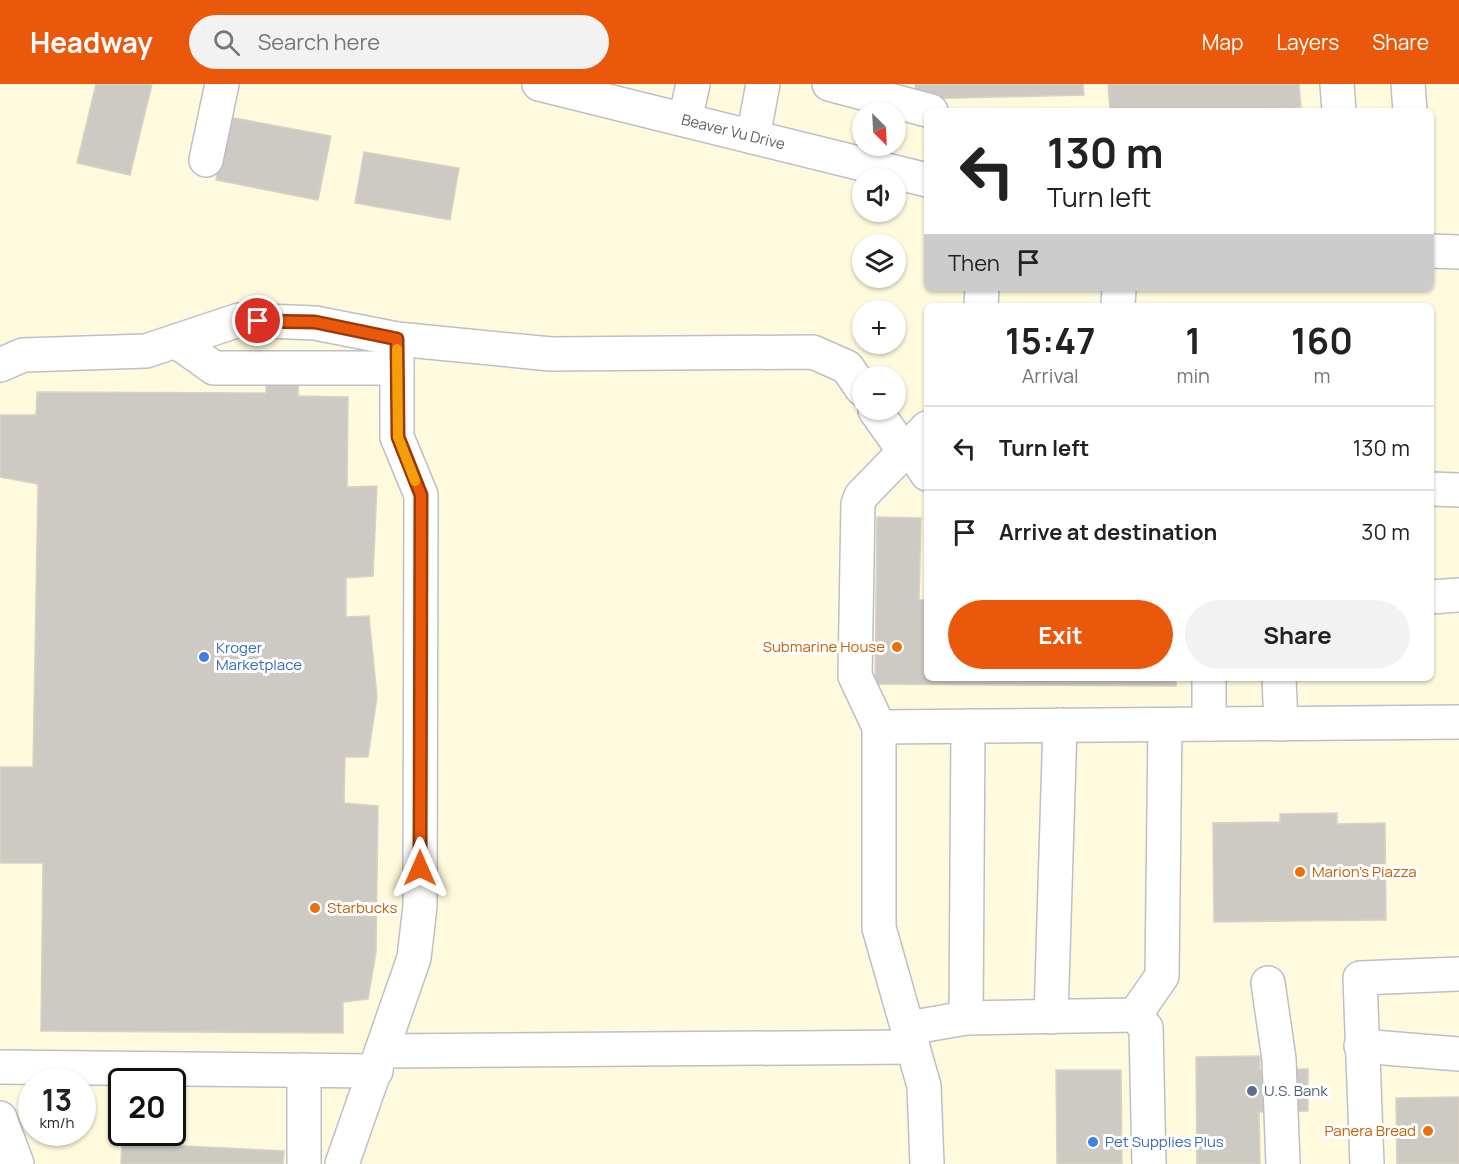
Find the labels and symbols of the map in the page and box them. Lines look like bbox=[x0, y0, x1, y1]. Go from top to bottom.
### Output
north arrow bbox=[852, 102, 906, 156]
street label: Beaver Vu Drive bbox=[679, 109, 787, 155]
pin bbox=[232, 295, 283, 346]
place label: Submarine House bbox=[763, 636, 885, 657]
place label: Kroger Marketplace bbox=[216, 637, 302, 675]
marker: Submarine House bbox=[890, 640, 904, 654]
marker: Kroger Marketplace bbox=[197, 650, 211, 664]
position arrow bbox=[388, 836, 452, 900]
place label: Marion's Piazza bbox=[1312, 861, 1417, 882]
marker: Marion's Piazza bbox=[1293, 865, 1307, 879]
place label: Starbucks bbox=[327, 897, 397, 918]
marker: Starbucks bbox=[308, 901, 322, 915]
speed limit sign: 20 bbox=[108, 1068, 186, 1146]
place label: U.S. Bank bbox=[1264, 1080, 1328, 1101]
marker: U.S. Bank bbox=[1245, 1084, 1259, 1098]
place label: Panera Bread bbox=[1325, 1120, 1416, 1141]
marker: Panera Bread bbox=[1421, 1124, 1435, 1138]
place label: Pet Supplies Plus bbox=[1105, 1131, 1224, 1152]
marker: Pet Supplies Plus bbox=[1086, 1135, 1100, 1149]

